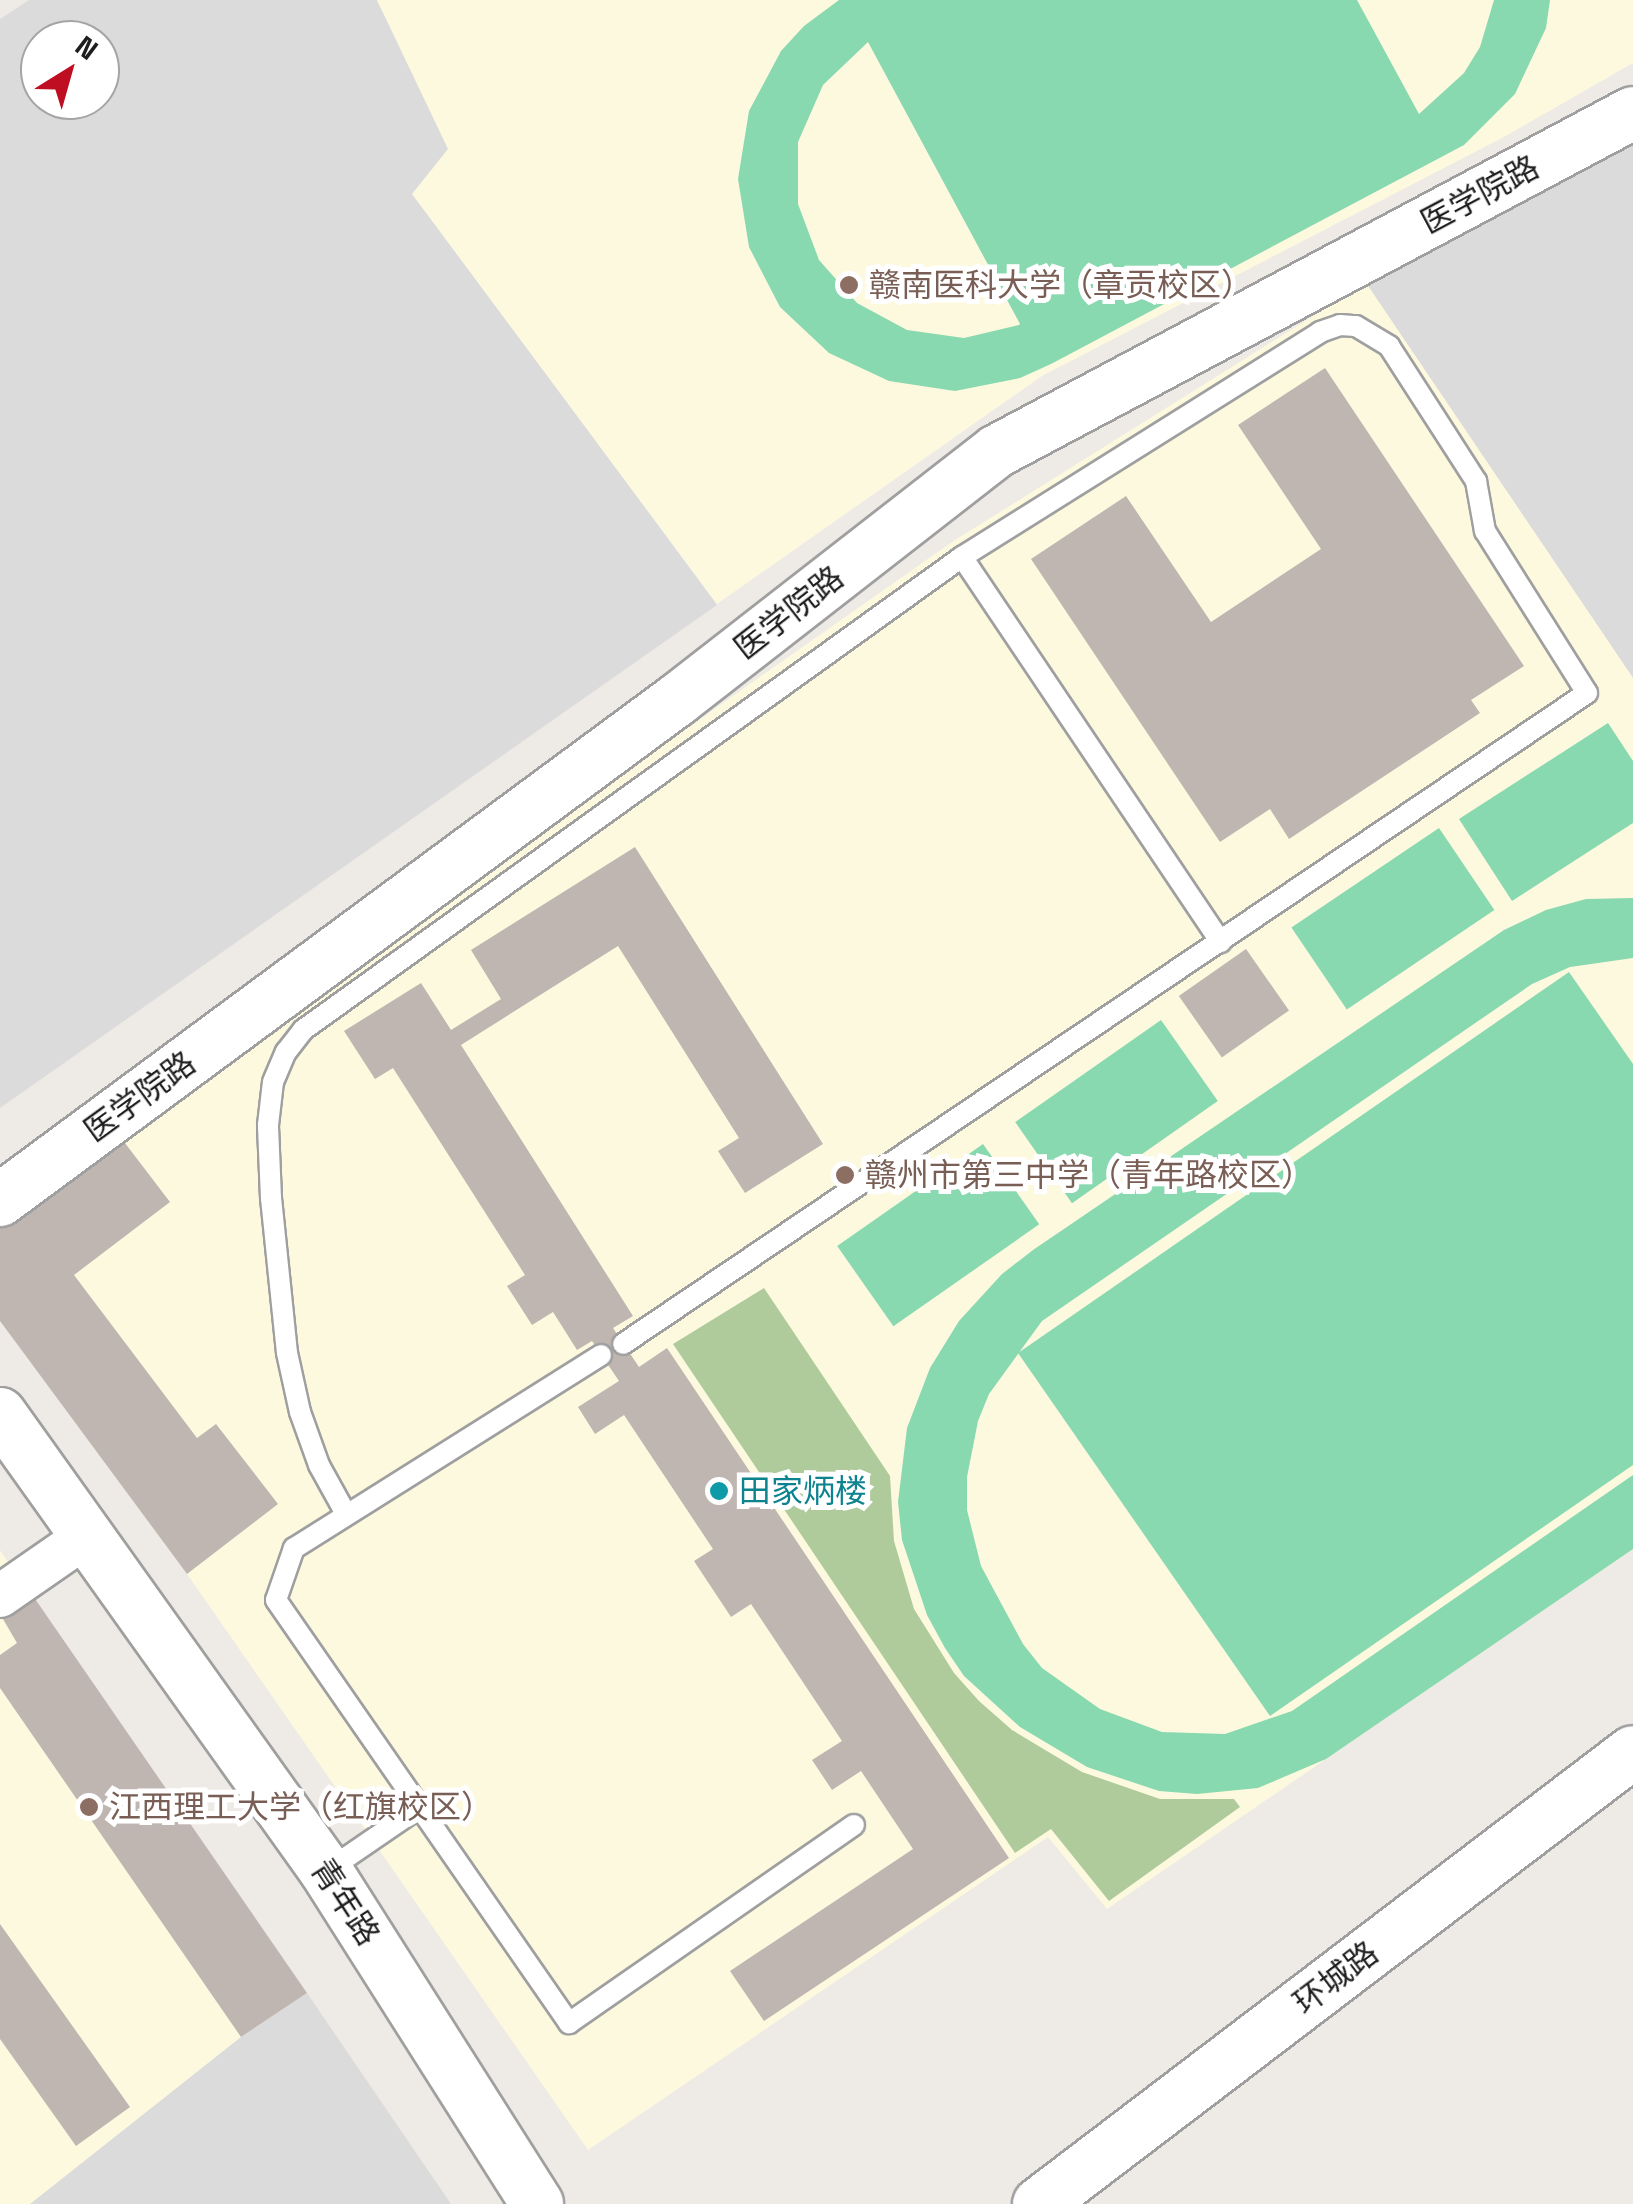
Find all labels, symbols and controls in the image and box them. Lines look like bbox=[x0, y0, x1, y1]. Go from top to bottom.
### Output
north arrow bbox=[20, 20, 120, 120]
text: N bbox=[69, 28, 105, 68]
street label: 医学院路 bbox=[1414, 148, 1546, 242]
place label: 赣南医科大学（章贡校区） bbox=[869, 266, 1253, 304]
marker: 赣南医科大学（章贡校区） bbox=[838, 274, 860, 296]
street label: 医学院路 bbox=[727, 558, 851, 668]
street label: 医学院路 bbox=[77, 1044, 203, 1150]
place label: 赣州市第三中学（青年路校区） bbox=[865, 1156, 1313, 1194]
marker: 赣州市第三中学（青年路校区） bbox=[834, 1164, 856, 1186]
place label: 田家炳楼 bbox=[739, 1472, 867, 1510]
marker: 田家炳楼 bbox=[708, 1480, 730, 1502]
place label: 江西理工大学（红旗校区） bbox=[109, 1788, 493, 1826]
marker: 江西理工大学（红旗校区） bbox=[78, 1796, 100, 1818]
street label: 青年路 bbox=[303, 1851, 387, 1953]
street label: 环城路 bbox=[1286, 1934, 1386, 2022]

